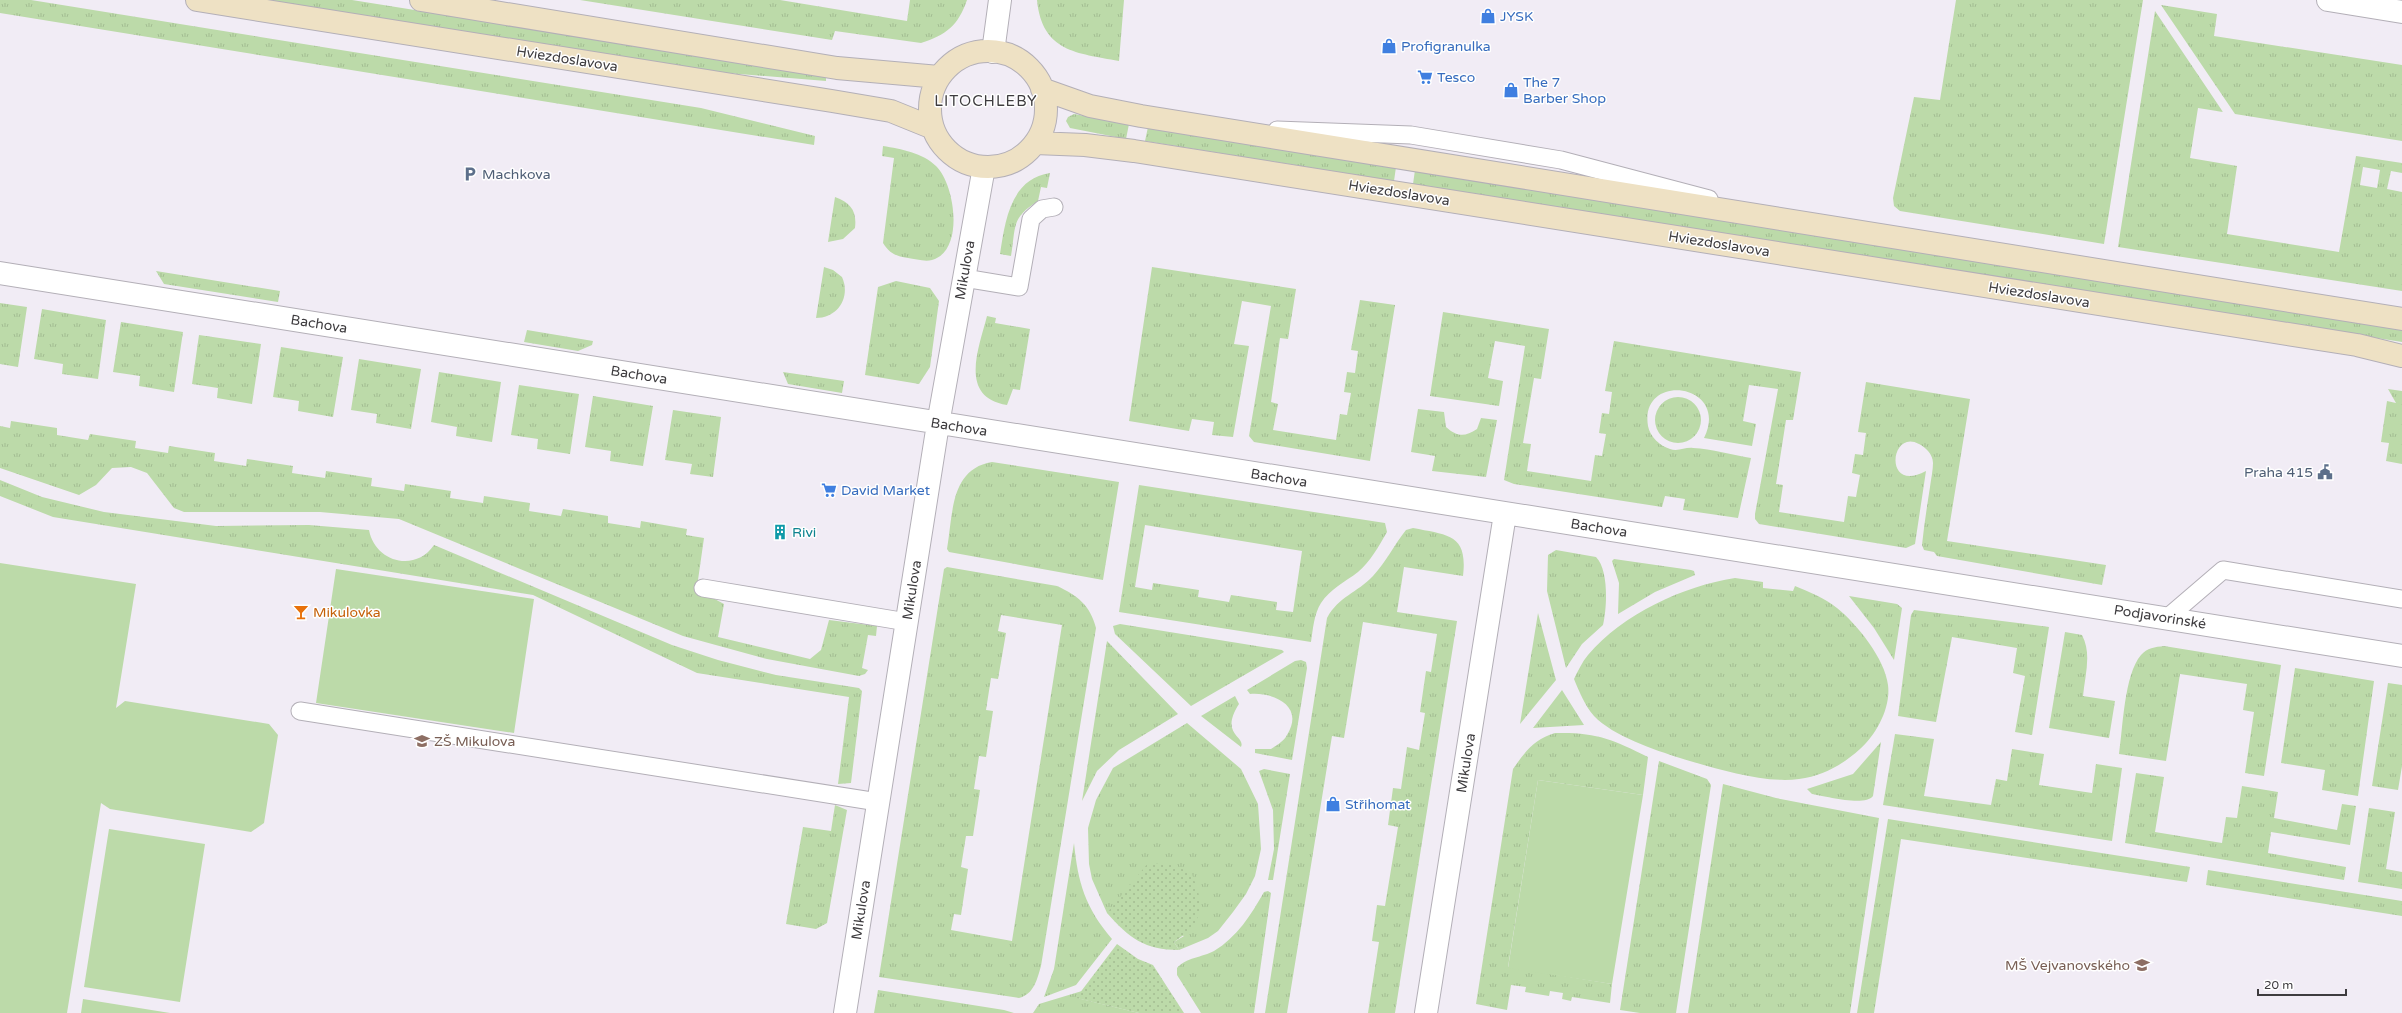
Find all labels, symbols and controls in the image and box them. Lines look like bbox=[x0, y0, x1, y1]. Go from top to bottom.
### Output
shop icon: JYSK bbox=[1479, 7, 1497, 25]
place label: JYSK bbox=[1500, 8, 1533, 25]
shop icon: Profigranulka bbox=[1380, 37, 1398, 55]
place label: Profigranulka bbox=[1401, 38, 1491, 55]
street label: Hviezdoslavova bbox=[515, 43, 619, 75]
supermarket icon: Tesco bbox=[1416, 68, 1434, 86]
place label: Tesco bbox=[1437, 69, 1475, 86]
place label: The 7 Barber Shop bbox=[1523, 74, 1606, 107]
shop icon: The 7 Barber Shop bbox=[1502, 81, 1520, 99]
district label: LITOCHLEBY bbox=[934, 92, 1038, 110]
parking icon: Machkova bbox=[461, 165, 479, 183]
place label: Machkova bbox=[482, 166, 551, 183]
street label: Hviezdoslavova bbox=[1347, 177, 1451, 209]
street label: Hviezdoslavova bbox=[1667, 228, 1771, 260]
street label: Mikulova bbox=[951, 239, 979, 301]
street label: Hviezdoslavova bbox=[1987, 279, 2091, 311]
street label: Bachova bbox=[289, 311, 349, 337]
street label: Bachova bbox=[609, 362, 669, 388]
street label: Bachova bbox=[929, 414, 989, 440]
public building icon: Praha 415 bbox=[2316, 463, 2334, 481]
place label: Praha 415 bbox=[2244, 464, 2313, 481]
street label: Bachova bbox=[1249, 465, 1309, 491]
supermarket icon: David Market bbox=[820, 481, 838, 499]
place label: David Market bbox=[841, 482, 931, 499]
street label: Bachova bbox=[1569, 515, 1629, 541]
building icon: Rivi bbox=[771, 523, 789, 541]
place label: Rivi bbox=[792, 524, 816, 541]
street label: Mikulova bbox=[899, 559, 925, 621]
street label: Podjavorinské bbox=[2113, 601, 2207, 633]
bar icon: Mikulovka bbox=[292, 603, 310, 621]
place label: Mikulovka bbox=[313, 604, 381, 621]
school or university icon: ZŠ Mikulova bbox=[413, 732, 431, 750]
street label: Mikulova bbox=[1453, 732, 1479, 794]
place label: ZŠ Mikulova bbox=[434, 733, 515, 750]
shop icon: Střihomat bbox=[1324, 795, 1342, 813]
place label: Střihomat bbox=[1345, 796, 1411, 813]
street label: Mikulova bbox=[848, 879, 874, 941]
school or university icon: MŠ Vejvanovského bbox=[2133, 956, 2151, 974]
place label: MŠ Vejvanovského bbox=[2005, 957, 2130, 974]
scale bar bbox=[2258, 971, 2346, 997]
text: 20 m bbox=[2264, 978, 2293, 992]

